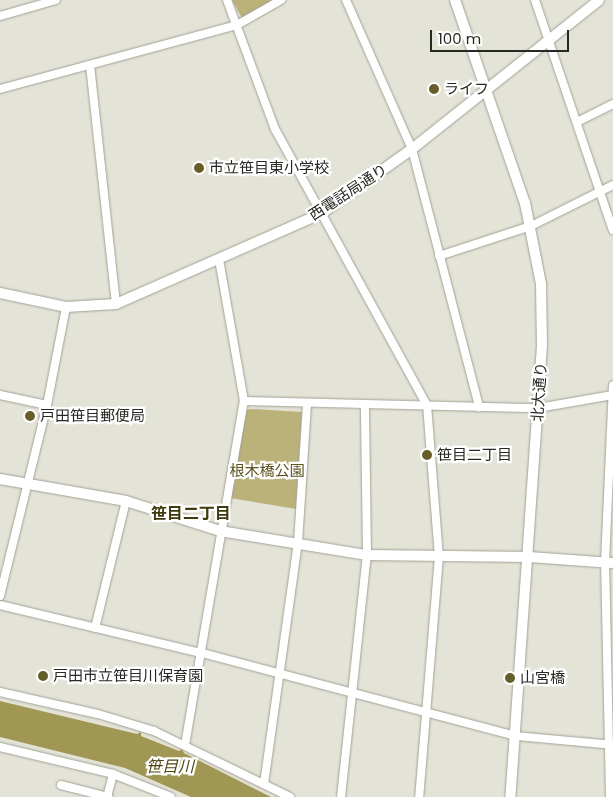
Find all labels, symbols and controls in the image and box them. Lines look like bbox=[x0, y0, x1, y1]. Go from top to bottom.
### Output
scale bar bbox=[433, 20, 572, 52]
text: 100 m bbox=[438, 28, 481, 49]
place label: ライフ bbox=[444, 80, 489, 98]
marker: ライフ bbox=[428, 83, 440, 95]
place label: 市立笹目東小学校 bbox=[209, 159, 329, 177]
street label: 西電話局通り bbox=[305, 160, 391, 224]
marker: 市立笹目東小学校 bbox=[193, 162, 205, 174]
street label: 北大通り bbox=[528, 361, 550, 423]
place label: 戸田笹目郵便局 bbox=[40, 407, 145, 425]
marker: 戸田笹目郵便局 bbox=[24, 410, 36, 422]
place label: 笹目二丁目 bbox=[437, 446, 512, 464]
marker: 笹目二丁目 bbox=[421, 449, 433, 461]
park label: 根木橋公園 bbox=[230, 462, 304, 480]
district label: 笹目二丁目 bbox=[151, 504, 231, 524]
place label: 戸田市立笹目川保育園 bbox=[53, 667, 203, 685]
place label: 山宮橋 bbox=[520, 669, 565, 687]
marker: 戸田市立笹目川保育園 bbox=[37, 670, 49, 682]
marker: 山宮橋 bbox=[504, 672, 516, 684]
water label: 笹目川 bbox=[146, 757, 194, 777]

